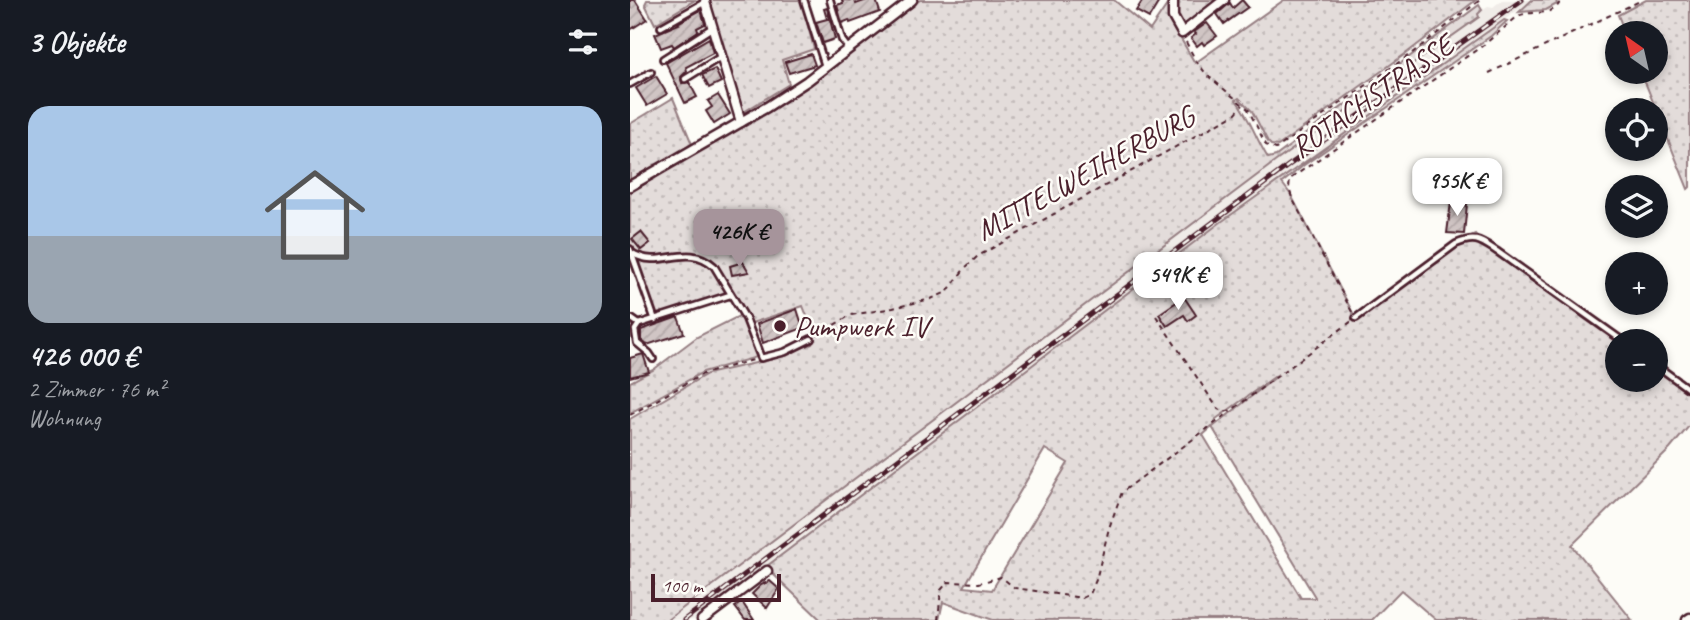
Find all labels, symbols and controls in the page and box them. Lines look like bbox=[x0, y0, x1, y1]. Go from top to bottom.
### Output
north arrow bbox=[1605, 21, 1668, 84]
map controls bbox=[1605, 21, 1668, 392]
text: 3 Objekte bbox=[28, 23, 125, 61]
icon: filters bbox=[564, 23, 602, 61]
street label: ROTACHSTRASSE bbox=[1283, 23, 1464, 166]
street label: MITTELWEIHERBURG bbox=[969, 96, 1204, 249]
button: locate bbox=[1605, 98, 1668, 161]
icon: home bbox=[252, 152, 378, 278]
pin: 955K € bbox=[1400, 158, 1514, 218]
text: 955K € bbox=[1428, 166, 1486, 195]
button: layers bbox=[1605, 175, 1668, 238]
pin: 426K € bbox=[682, 210, 796, 269]
text: 426K € bbox=[709, 217, 769, 246]
pin: 549K € bbox=[1121, 252, 1235, 312]
button: + bbox=[1605, 252, 1668, 315]
text: 549K € bbox=[1149, 260, 1207, 289]
place label: Pumpwerk IV bbox=[794, 307, 933, 345]
marker: Pumpwerk IV bbox=[772, 318, 788, 334]
button: − bbox=[1605, 329, 1668, 392]
text: 426 000 € bbox=[28, 337, 138, 375]
text: 2 Zimmer · 76 m² bbox=[28, 375, 165, 404]
text: Wohnung bbox=[28, 404, 101, 433]
scale bar bbox=[651, 571, 780, 603]
text: 100 m bbox=[662, 574, 703, 598]

